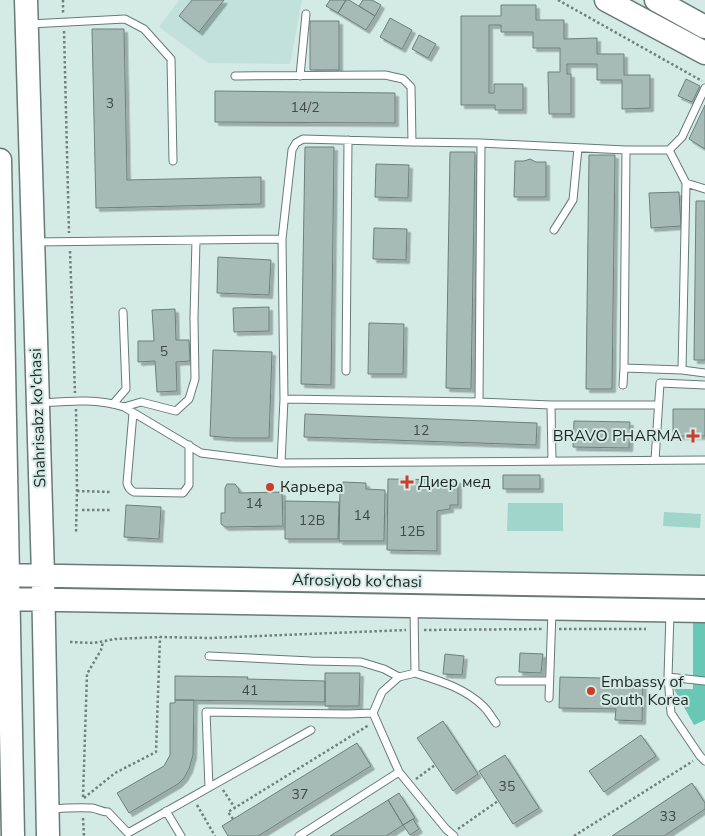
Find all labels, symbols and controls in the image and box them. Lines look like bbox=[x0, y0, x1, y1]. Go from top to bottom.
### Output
house number: 3 bbox=[106, 94, 114, 113]
house number: 14/2 bbox=[290, 98, 320, 117]
house number: 5 bbox=[160, 342, 168, 361]
street label: Shahrisabz ko'chasi bbox=[25, 348, 51, 488]
house number: 12 bbox=[413, 421, 429, 440]
place label: BRAVO PHARMA bbox=[553, 425, 682, 447]
marker: BRAVO PHARMA bbox=[686, 429, 700, 443]
place label: Диер мед bbox=[418, 471, 491, 493]
marker: Диер мед bbox=[400, 475, 414, 489]
place label: Карьера bbox=[280, 476, 344, 498]
marker: Карьера bbox=[264, 481, 276, 493]
house number: 14 bbox=[246, 494, 262, 513]
house number: 14 bbox=[354, 506, 370, 525]
house number: 12B bbox=[299, 511, 325, 530]
house number: 12Б bbox=[399, 522, 425, 541]
street label: Afrosiyob ko'chasi bbox=[292, 569, 422, 593]
place label: Embassy of South Korea bbox=[601, 671, 689, 711]
house number: 41 bbox=[242, 681, 258, 700]
marker: Embassy of South Korea bbox=[585, 685, 597, 697]
house number: 35 bbox=[499, 777, 515, 796]
house number: 37 bbox=[292, 785, 308, 804]
house number: 33 bbox=[660, 807, 676, 826]

